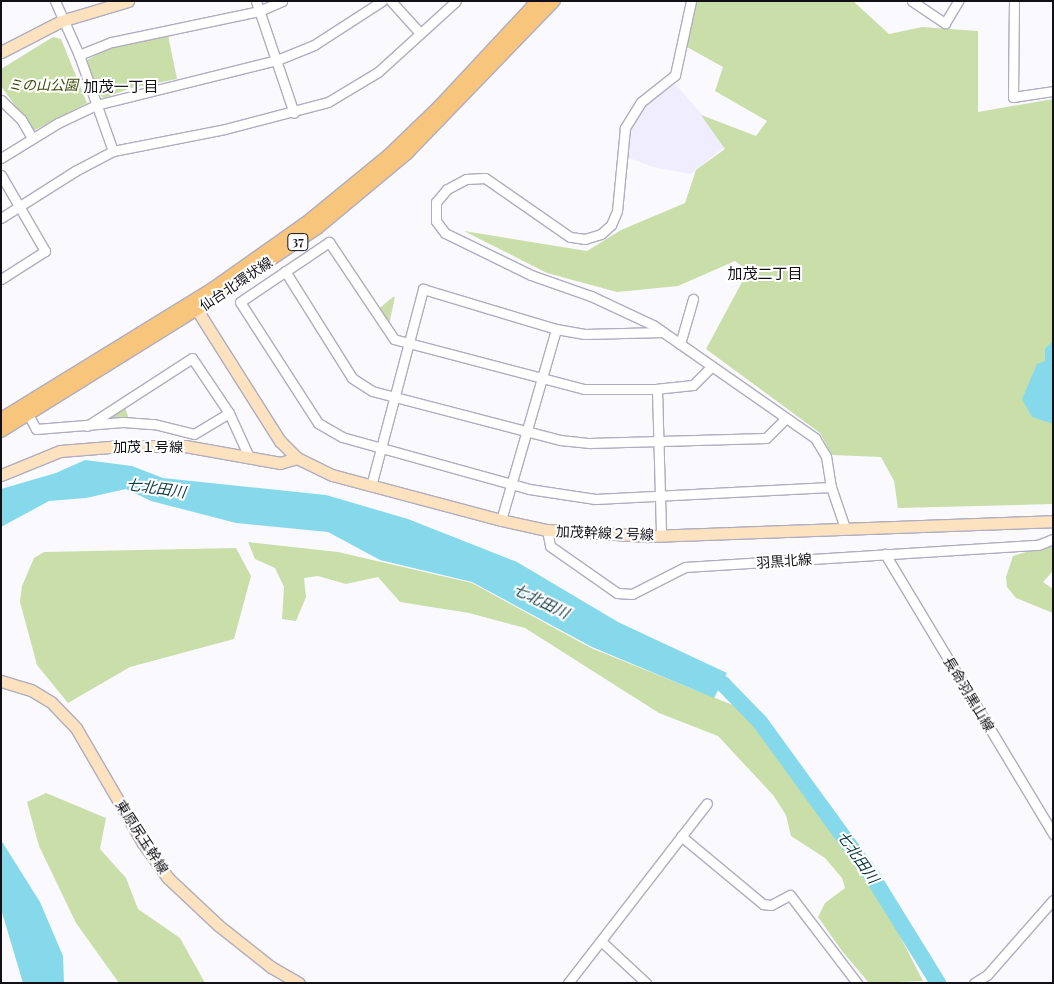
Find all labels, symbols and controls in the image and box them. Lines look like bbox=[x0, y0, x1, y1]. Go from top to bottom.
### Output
park label: ミの山公園 bbox=[8, 77, 78, 93]
district label: 加茂一丁目 bbox=[84, 78, 158, 96]
road number: 37 bbox=[287, 232, 309, 252]
street label: 仙台北環状線 bbox=[196, 254, 276, 314]
district label: 加茂二丁目 bbox=[728, 265, 802, 283]
street label: 加茂１号線 bbox=[113, 439, 183, 455]
water label: 七北田川 bbox=[125, 475, 187, 501]
street label: 加茂幹線２号線 bbox=[556, 523, 654, 543]
street label: 羽黒北線 bbox=[755, 551, 813, 571]
water label: 七北田川 bbox=[510, 580, 572, 622]
street label: 長命羽黒山線 bbox=[940, 654, 998, 734]
street label: 東原尻玉幹線 bbox=[112, 797, 172, 877]
water label: 七北田川 bbox=[833, 827, 883, 887]

